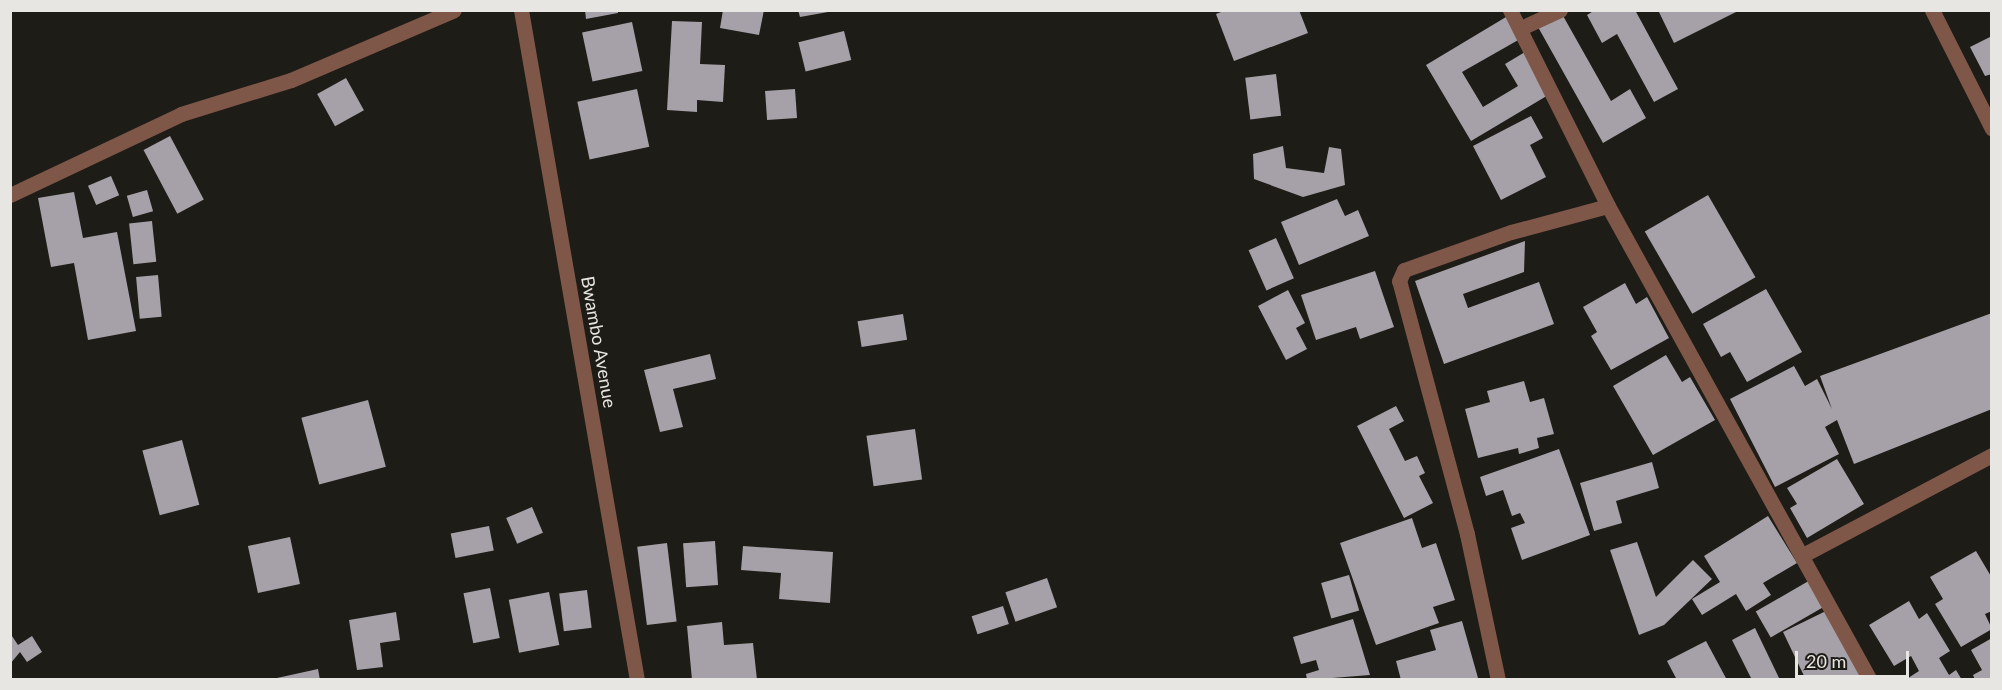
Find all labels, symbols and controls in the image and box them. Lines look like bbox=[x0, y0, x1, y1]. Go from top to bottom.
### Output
street label: Bwambo Avenue bbox=[577, 274, 621, 410]
scale bar bbox=[1798, 639, 1912, 677]
text: 20 m bbox=[1806, 650, 1846, 672]

